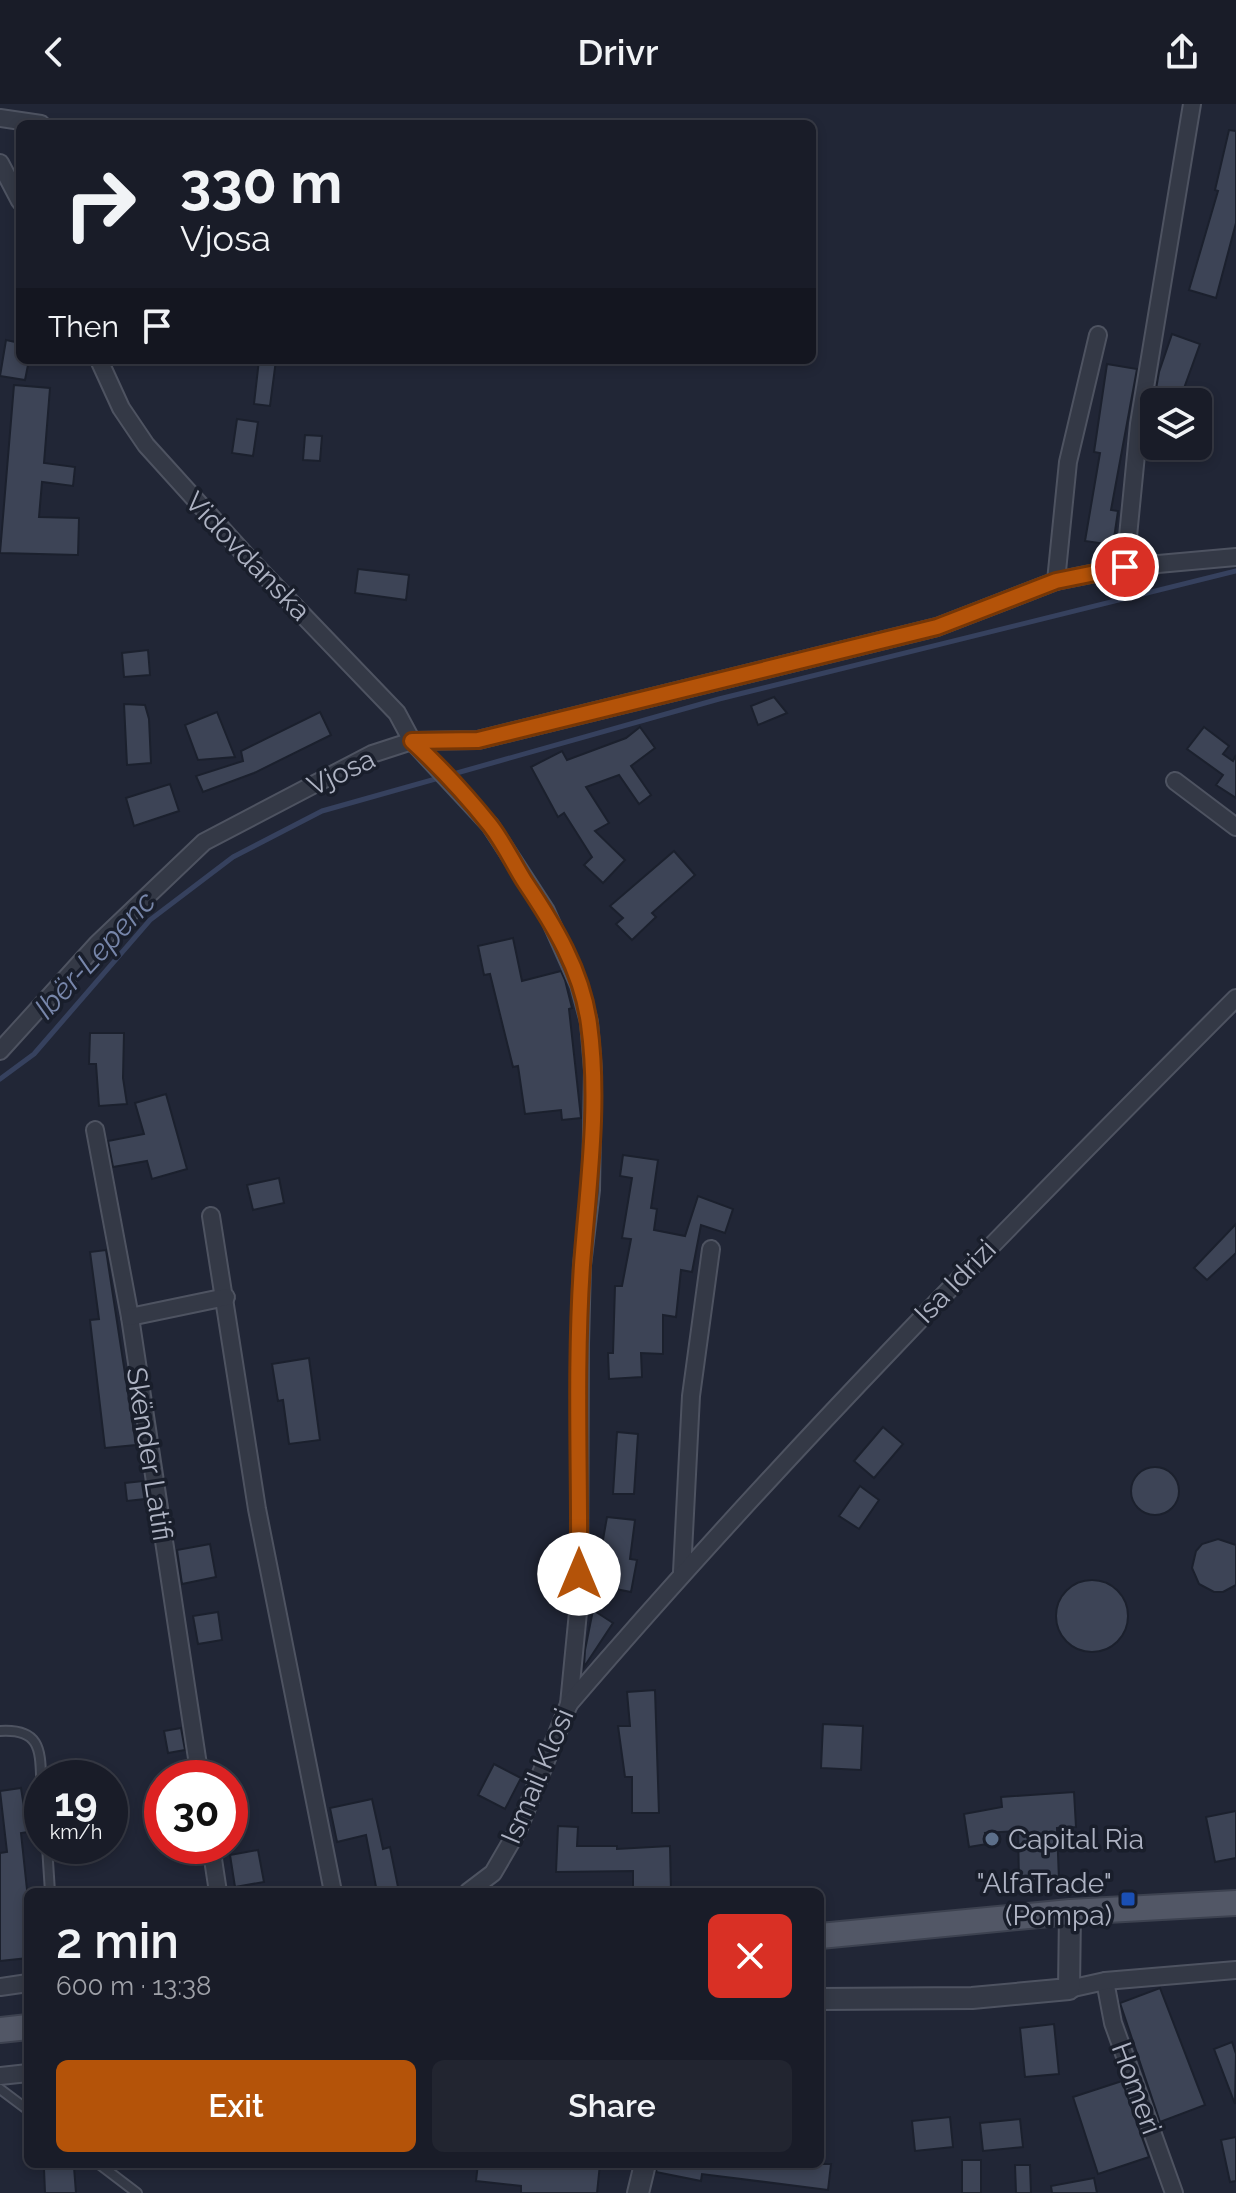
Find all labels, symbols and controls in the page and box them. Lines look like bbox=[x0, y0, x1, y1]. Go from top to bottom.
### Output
icon: back bbox=[32, 30, 76, 74]
icon: share bbox=[1160, 30, 1204, 74]
text: Drivr bbox=[578, 31, 658, 73]
text: 330 m bbox=[180, 150, 342, 216]
icon: right bbox=[48, 152, 152, 256]
text: Vjosa bbox=[180, 217, 271, 259]
icon: arrive bbox=[135, 304, 179, 348]
text: Then bbox=[48, 309, 119, 344]
map controls bbox=[1140, 388, 1212, 460]
button: layers bbox=[1140, 388, 1212, 460]
street label: Vidovdanska bbox=[178, 485, 317, 627]
pin bbox=[1091, 533, 1159, 601]
icon: arrive bbox=[1103, 545, 1147, 589]
street label: Vjosa bbox=[302, 742, 380, 803]
water label: Ibër-Lepenc bbox=[27, 884, 162, 1025]
street label: Isa Idrizi bbox=[908, 1233, 1003, 1330]
street label: Skënder Latifi bbox=[120, 1365, 179, 1543]
position arrow bbox=[537, 1532, 621, 1616]
street label: Ismail Klosi bbox=[494, 1704, 581, 1849]
speed limit sign: 30 bbox=[144, 1760, 248, 1864]
text: 19 bbox=[54, 1778, 98, 1825]
text: km/h bbox=[50, 1820, 102, 1844]
place label: Capital Ria bbox=[1008, 1823, 1144, 1856]
marker: Capital Ria bbox=[983, 1830, 1001, 1848]
place label: "AlfaTrade" (Pompa) bbox=[977, 1867, 1112, 1932]
marker: "AlfaTrade" (Pompa) bbox=[1119, 1890, 1137, 1908]
text: 2 min bbox=[56, 1913, 179, 1969]
button: close bbox=[708, 1914, 792, 1998]
text: 600 m · 13:38 bbox=[56, 1971, 211, 2001]
street label: Homeri bbox=[1105, 2038, 1168, 2139]
button: Exit bbox=[56, 2060, 416, 2152]
button: Share bbox=[432, 2060, 792, 2152]

